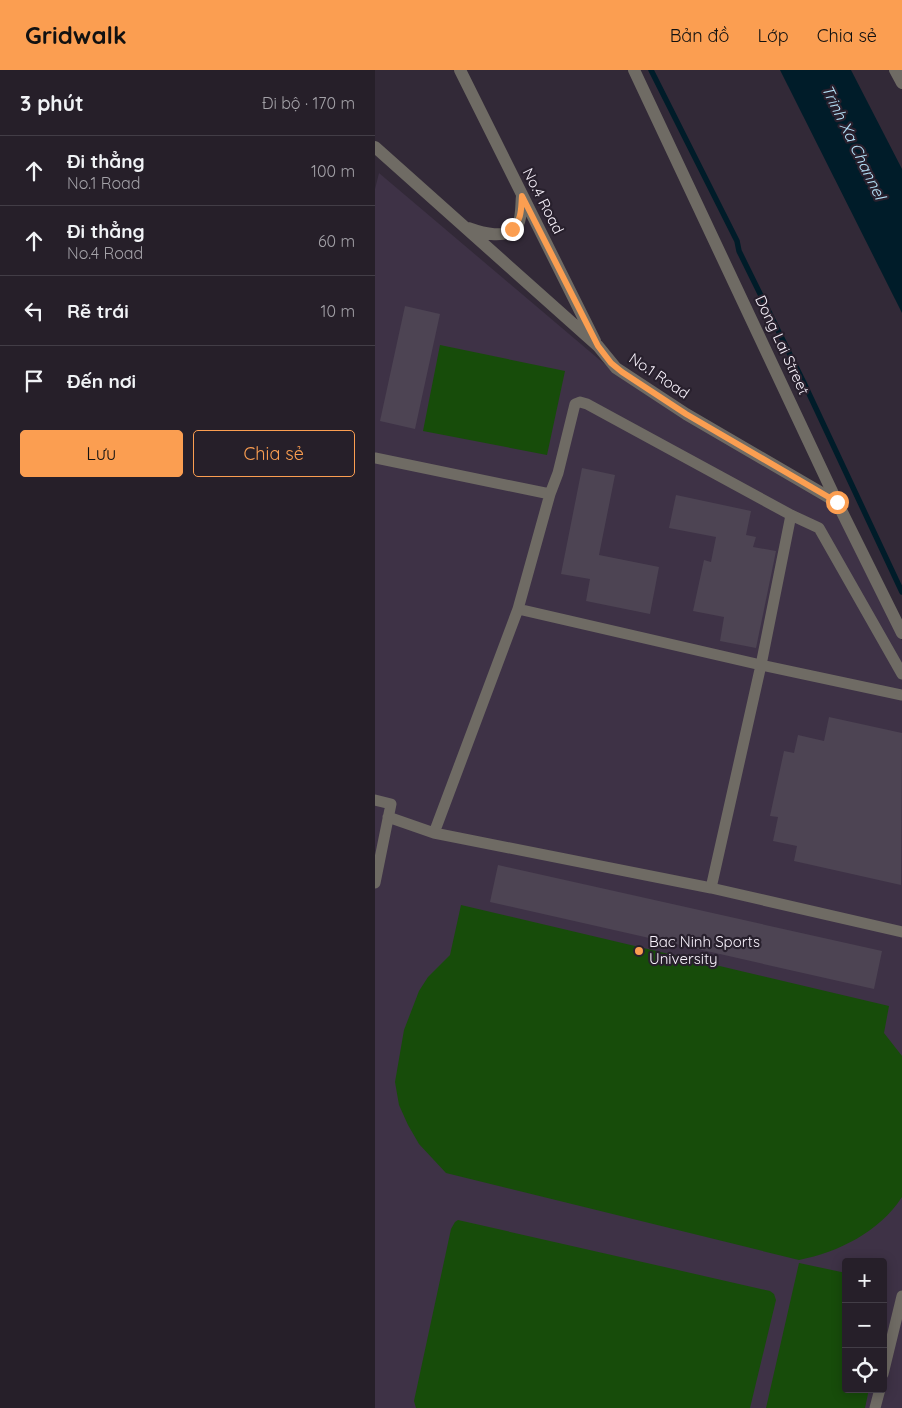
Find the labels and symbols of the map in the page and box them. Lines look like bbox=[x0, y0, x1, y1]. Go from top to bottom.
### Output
water label: Trinh Xa Channel bbox=[818, 81, 891, 205]
street label: No.4 Road bbox=[519, 165, 568, 237]
route end bbox=[501, 218, 524, 241]
street label: Dong Lai Street bbox=[751, 292, 814, 398]
street label: No.1 Road bbox=[625, 348, 693, 403]
route start bbox=[826, 491, 849, 514]
place label: Bac Ninh Sports University bbox=[649, 932, 760, 968]
marker: Bac Ninh Sports University bbox=[633, 945, 645, 957]

